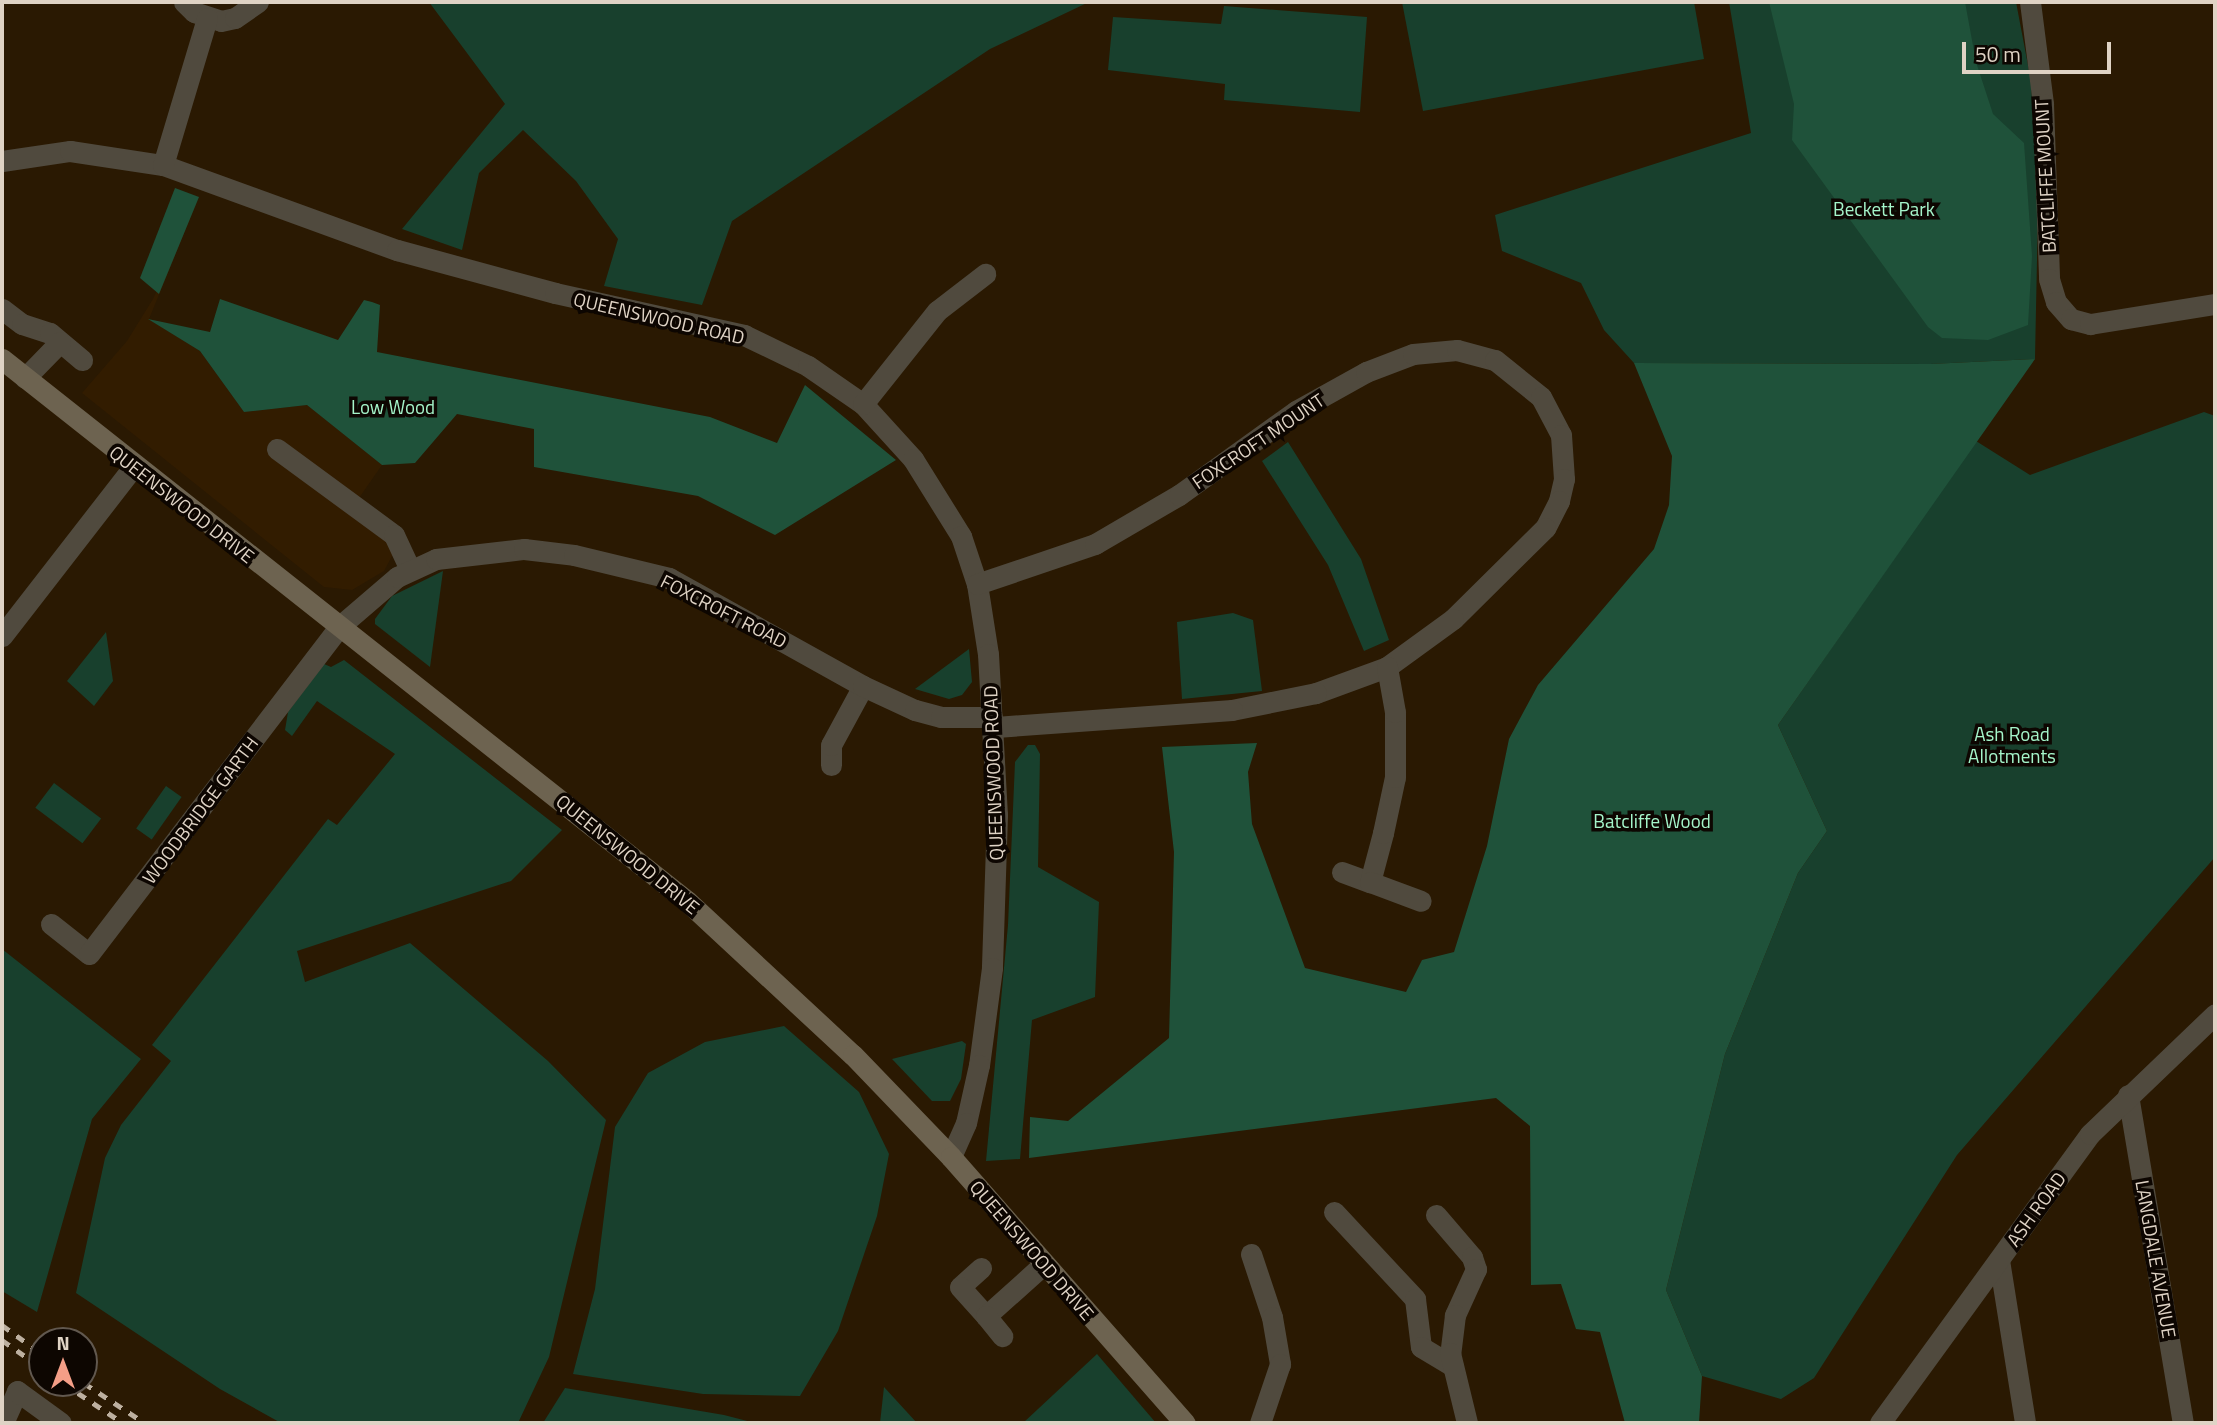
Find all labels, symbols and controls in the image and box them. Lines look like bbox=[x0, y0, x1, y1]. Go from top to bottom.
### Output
scale bar bbox=[1965, 28, 2114, 72]
text: 50 m bbox=[1975, 38, 2021, 70]
street label: BATCLIFFE MOUNT bbox=[2030, 98, 2060, 254]
park label: Beckett Park bbox=[1833, 198, 1935, 220]
street label: QUEENSWOOD ROAD bbox=[571, 287, 747, 349]
street label: FOXCROFT MOUNT bbox=[1188, 388, 1328, 494]
park label: Low Wood bbox=[351, 396, 435, 418]
street label: QUEENSWOOD DRIVE bbox=[105, 440, 259, 568]
street label: FOXCROFT ROAD bbox=[657, 569, 791, 653]
street label: QUEENSWOOD ROAD bbox=[979, 685, 1007, 861]
park label: Ash Road Allotments bbox=[1968, 723, 2056, 767]
street label: WOODBRIDGE GARTH bbox=[137, 732, 263, 888]
street label: QUEENSWOOD DRIVE bbox=[552, 789, 704, 919]
park label: Batcliffe Wood bbox=[1593, 810, 1711, 832]
street label: ASH ROAD bbox=[2001, 1167, 2071, 1251]
street label: QUEENSWOOD DRIVE bbox=[965, 1176, 1099, 1324]
street label: LANGDALE AVENUE bbox=[2131, 1178, 2181, 1340]
north arrow bbox=[28, 1327, 98, 1397]
text: N bbox=[56, 1328, 70, 1357]

